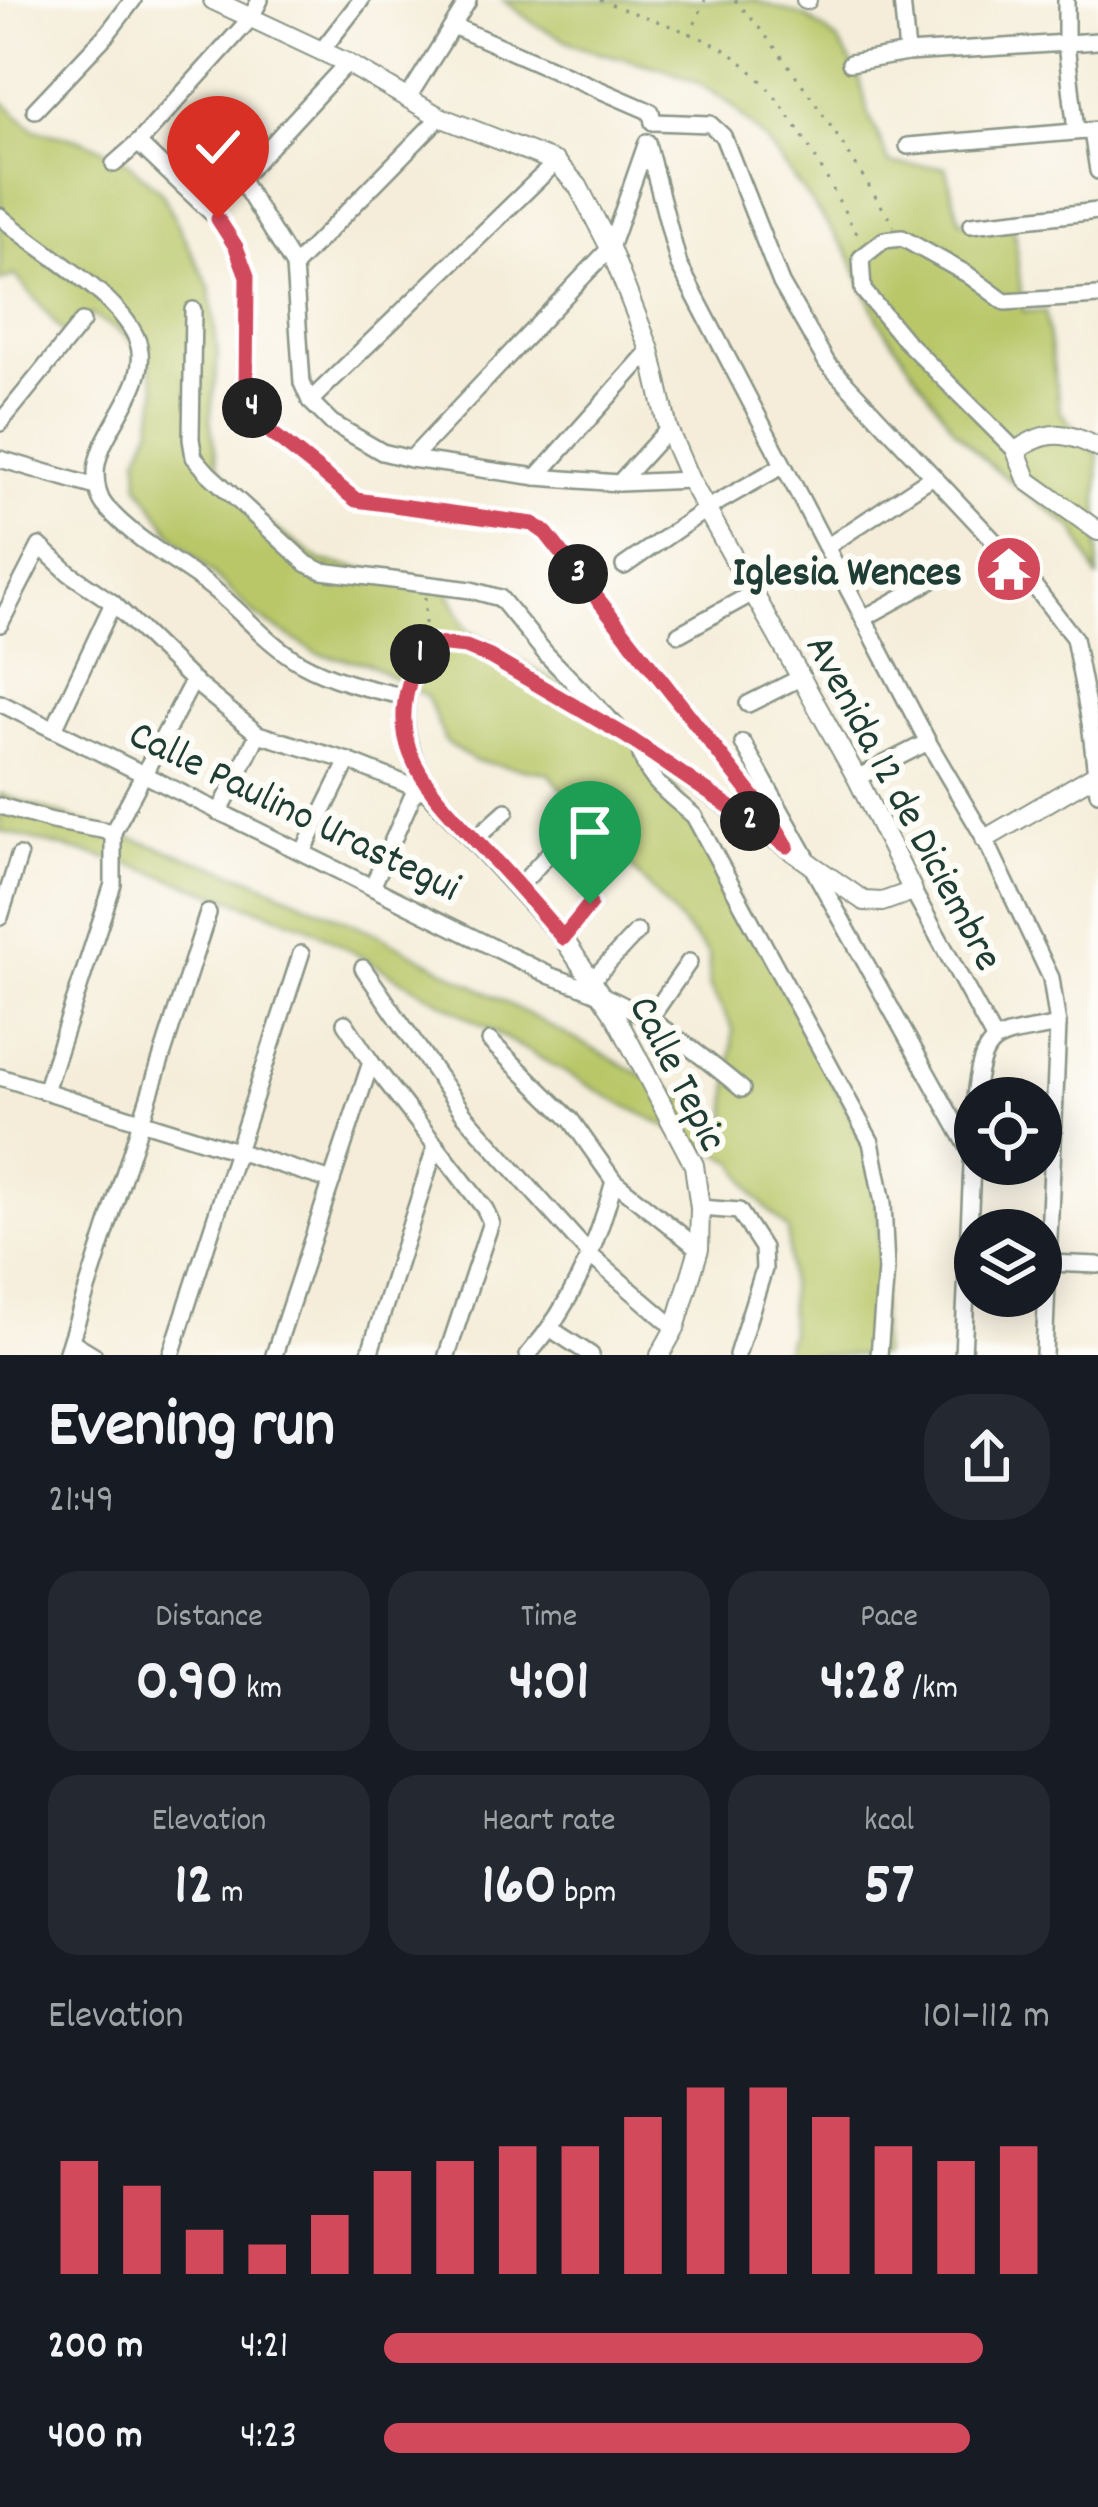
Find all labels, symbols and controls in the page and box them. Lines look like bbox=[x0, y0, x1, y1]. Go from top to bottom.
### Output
pin bbox=[167, 96, 269, 219]
icon: check bbox=[185, 114, 251, 180]
pin: 4 bbox=[222, 378, 282, 438]
text: 4 bbox=[245, 384, 259, 431]
temple icon: Iglesia Wences bbox=[974, 534, 1044, 604]
pin: 3 bbox=[548, 544, 608, 604]
place label: Iglesia Wences bbox=[732, 546, 962, 606]
text: 3 bbox=[571, 550, 585, 597]
pin: 1 bbox=[390, 624, 450, 684]
street label: Avenida 12 de Diciembre bbox=[787, 625, 1015, 983]
text: 1 bbox=[416, 630, 424, 677]
street label: Calle Paulino Urastegui bbox=[117, 708, 469, 921]
pin bbox=[539, 781, 641, 904]
pin: 2 bbox=[720, 791, 780, 851]
text: 2 bbox=[743, 797, 757, 844]
icon: arrive bbox=[557, 799, 623, 865]
street label: Calle Tepic bbox=[610, 987, 740, 1164]
map controls bbox=[954, 1077, 1062, 1317]
button: locate bbox=[954, 1077, 1062, 1185]
button: layers bbox=[954, 1209, 1062, 1317]
text: Evening run bbox=[48, 1383, 335, 1477]
button: share bbox=[924, 1394, 1050, 1520]
text: 21:49 bbox=[48, 1475, 114, 1530]
text: Distance bbox=[155, 1595, 263, 1642]
text: Time bbox=[521, 1595, 577, 1642]
text: Pace bbox=[860, 1595, 918, 1642]
text: 0.90 bbox=[136, 1642, 239, 1728]
text: 4:01 bbox=[509, 1642, 589, 1728]
text: 4:28 bbox=[820, 1642, 905, 1728]
text: km bbox=[239, 1667, 282, 1714]
text: /km bbox=[905, 1667, 958, 1714]
text: Elevation bbox=[152, 1799, 266, 1846]
text: Heart rate bbox=[482, 1799, 616, 1846]
text: kcal bbox=[864, 1799, 914, 1846]
text: 12 bbox=[174, 1846, 214, 1932]
text: 160 bbox=[482, 1846, 557, 1932]
text: 57 bbox=[864, 1846, 914, 1932]
text: m bbox=[214, 1871, 244, 1918]
text: bpm bbox=[557, 1871, 616, 1918]
text: Elevation bbox=[48, 1991, 184, 2046]
text: 101–112 m bbox=[922, 1991, 1050, 2046]
text: 200 m bbox=[48, 2321, 143, 2376]
text: 4:21 bbox=[240, 2321, 288, 2376]
text: 400 m bbox=[48, 2411, 142, 2466]
text: 4:23 bbox=[240, 2411, 297, 2466]

